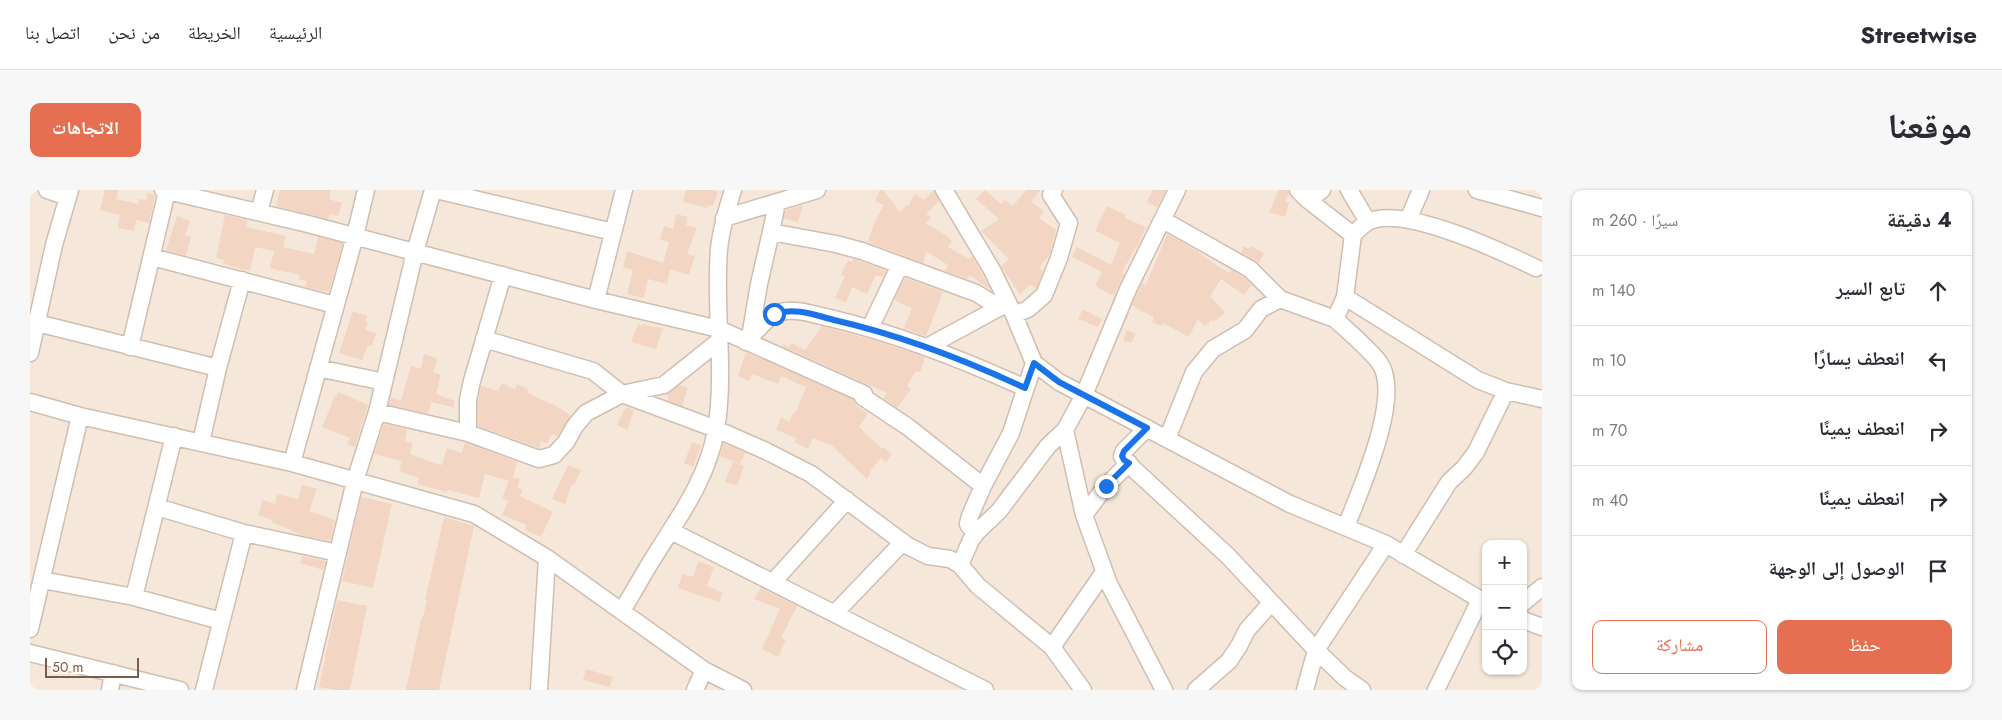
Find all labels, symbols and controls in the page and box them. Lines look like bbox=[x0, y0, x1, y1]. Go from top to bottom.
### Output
text: Streetwise bbox=[1860, 17, 1977, 52]
text: اتصل بنا bbox=[25, 20, 80, 46]
text: من نحن bbox=[108, 20, 160, 46]
text: الخريطة bbox=[188, 20, 241, 46]
text: الرئيسية bbox=[269, 20, 322, 46]
text: موقعنا bbox=[1887, 101, 1972, 151]
button: الاتجاهات bbox=[30, 103, 141, 157]
text: 4 دقيقة bbox=[1887, 205, 1952, 235]
text: سيرًا · 260 m bbox=[1592, 209, 1678, 232]
text: تابع السير bbox=[1836, 275, 1905, 302]
icon: ahead bbox=[1924, 277, 1952, 305]
text: 140 m bbox=[1592, 279, 1635, 302]
route start bbox=[763, 303, 786, 326]
text: انعطف يسارًا bbox=[1813, 345, 1905, 372]
icon: left bbox=[1924, 347, 1952, 375]
text: 10 m bbox=[1592, 349, 1626, 372]
text: انعطف يمينًا bbox=[1819, 415, 1905, 442]
icon: right bbox=[1924, 417, 1952, 445]
text: 70 m bbox=[1592, 419, 1627, 442]
route end bbox=[1095, 475, 1118, 498]
text: انعطف يمينًا bbox=[1819, 485, 1905, 512]
icon: right bbox=[1924, 487, 1952, 515]
text: 40 m bbox=[1592, 489, 1628, 512]
map controls bbox=[1482, 540, 1527, 675]
button: + bbox=[1482, 540, 1527, 585]
text: الوصول إلى الوجهة bbox=[1769, 555, 1905, 582]
icon: arrive bbox=[1924, 557, 1952, 585]
button: − bbox=[1482, 585, 1527, 630]
button: مشاركة bbox=[1592, 620, 1767, 674]
button: حفظ bbox=[1777, 620, 1952, 674]
button: locate bbox=[1482, 630, 1527, 675]
scale bar bbox=[45, 655, 139, 678]
text: 50 m bbox=[52, 657, 83, 677]

